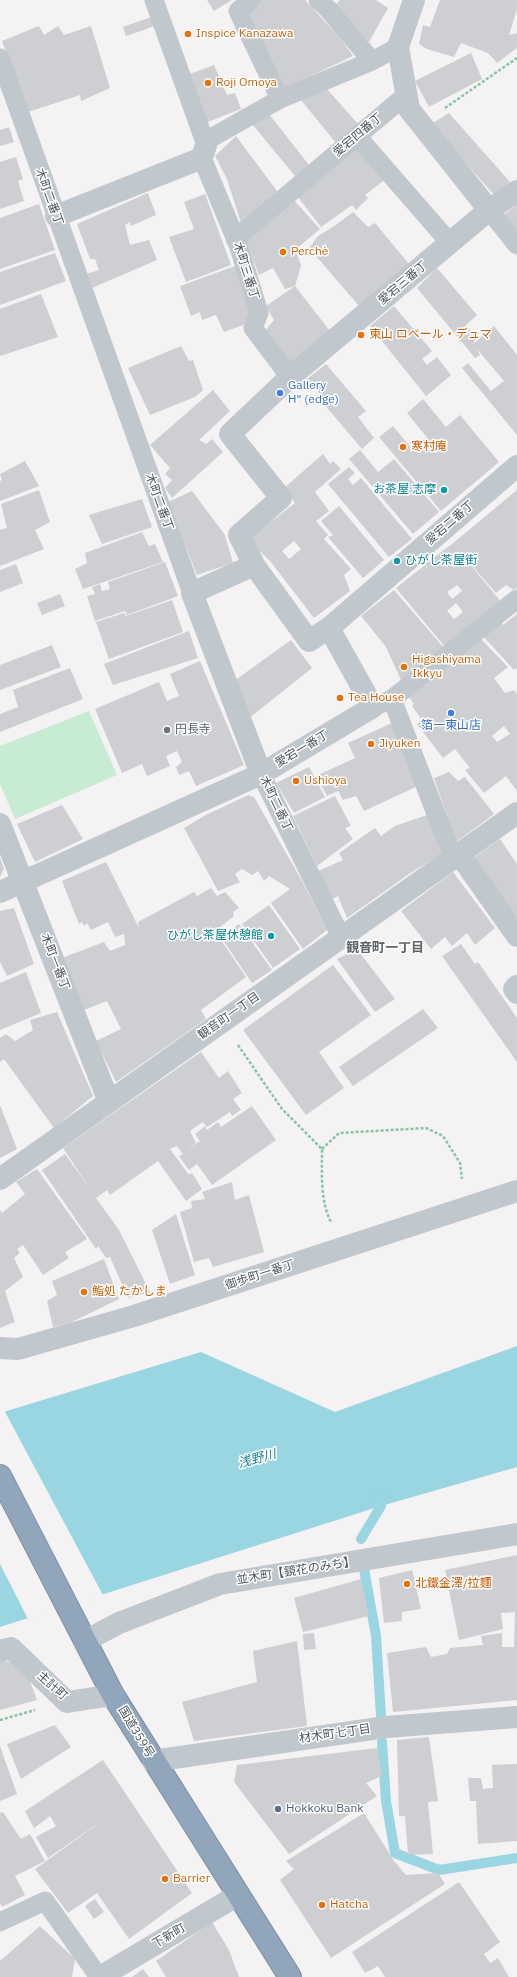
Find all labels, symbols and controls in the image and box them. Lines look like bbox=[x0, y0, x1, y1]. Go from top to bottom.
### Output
place label: Inspice Kanazawa bbox=[196, 27, 293, 41]
marker: Inspice Kanazawa bbox=[183, 29, 193, 39]
place label: Roji Omoya bbox=[216, 76, 277, 90]
marker: Roji Omoya bbox=[203, 78, 213, 88]
street label: 愛宕四番丁 bbox=[330, 110, 386, 160]
street label: 木町二番丁 bbox=[32, 166, 66, 228]
street label: 木町三番丁 bbox=[230, 240, 262, 302]
place label: Perchè bbox=[291, 245, 328, 259]
marker: Perchè bbox=[278, 247, 288, 257]
street label: 愛宕三番丁 bbox=[375, 258, 431, 308]
place label: 東山 ロベール・デュマ bbox=[369, 328, 492, 342]
marker: 東山 ロベール・デュマ bbox=[356, 330, 366, 340]
place label: Gallery H" (edge) bbox=[288, 379, 339, 407]
marker: Gallery H" (edge) bbox=[275, 388, 285, 398]
place label: 寒村庵 bbox=[411, 440, 447, 454]
marker: 寒村庵 bbox=[398, 442, 408, 452]
street label: 木町二番丁 bbox=[142, 471, 176, 533]
place label: お茶屋 志摩 bbox=[373, 483, 436, 497]
marker: お茶屋 志摩 bbox=[439, 485, 449, 495]
street label: 愛宕二番丁 bbox=[423, 498, 477, 548]
place label: ひがし茶屋街 bbox=[405, 554, 477, 568]
marker: ひがし茶屋街 bbox=[392, 556, 402, 566]
place label: Higashiyama Ikkyu bbox=[412, 653, 481, 681]
marker: Higashiyama Ikkyu bbox=[399, 662, 409, 672]
place label: Tea House bbox=[348, 691, 404, 705]
marker: Tea House bbox=[335, 693, 345, 703]
marker: 箔一東山店 bbox=[446, 708, 456, 718]
place label: 箔一東山店 bbox=[421, 719, 481, 733]
place label: 円長寺 bbox=[175, 723, 211, 737]
marker: 円長寺 bbox=[162, 725, 172, 735]
street label: 愛宕一番丁 bbox=[273, 727, 331, 771]
place label: Jiyuken bbox=[379, 737, 420, 751]
marker: Jiyuken bbox=[366, 739, 376, 749]
street label: 木町二番丁 bbox=[256, 774, 296, 834]
place label: Ushioya bbox=[304, 774, 347, 788]
marker: Ushioya bbox=[291, 776, 301, 786]
place label: ひがし茶屋休憩館 bbox=[167, 929, 263, 943]
street label: 木町一番丁 bbox=[38, 931, 72, 993]
marker: ひがし茶屋休憩館 bbox=[266, 931, 276, 941]
district label: 観音町一丁目 bbox=[346, 940, 424, 956]
street label: 観音町一丁目 bbox=[195, 989, 263, 1043]
street label: 御歩町一番丁 bbox=[224, 1257, 296, 1293]
place label: 鮨処 たかしま bbox=[92, 1285, 167, 1299]
marker: 鮨処 たかしま bbox=[79, 1287, 89, 1297]
water label: 浅野川 bbox=[236, 1446, 278, 1472]
street label: 並木町【鏡花のみち】 bbox=[236, 1555, 356, 1587]
place label: 北鐵金澤/拉麵 bbox=[415, 1577, 492, 1591]
marker: 北鐵金澤/拉麵 bbox=[402, 1579, 412, 1589]
street label: 主計町 bbox=[34, 1669, 70, 1703]
street label: 国道359号 bbox=[115, 1704, 157, 1760]
street label: 材木町七丁目 bbox=[298, 1722, 372, 1746]
place label: Hokkoku Bank bbox=[286, 1802, 364, 1816]
marker: Hokkoku Bank bbox=[273, 1804, 283, 1814]
place label: Barrier bbox=[173, 1872, 210, 1886]
marker: Barrier bbox=[160, 1874, 170, 1884]
place label: Hatcha bbox=[330, 1898, 368, 1912]
marker: Hatcha bbox=[317, 1900, 327, 1910]
street label: 下新町 bbox=[150, 1921, 188, 1951]

